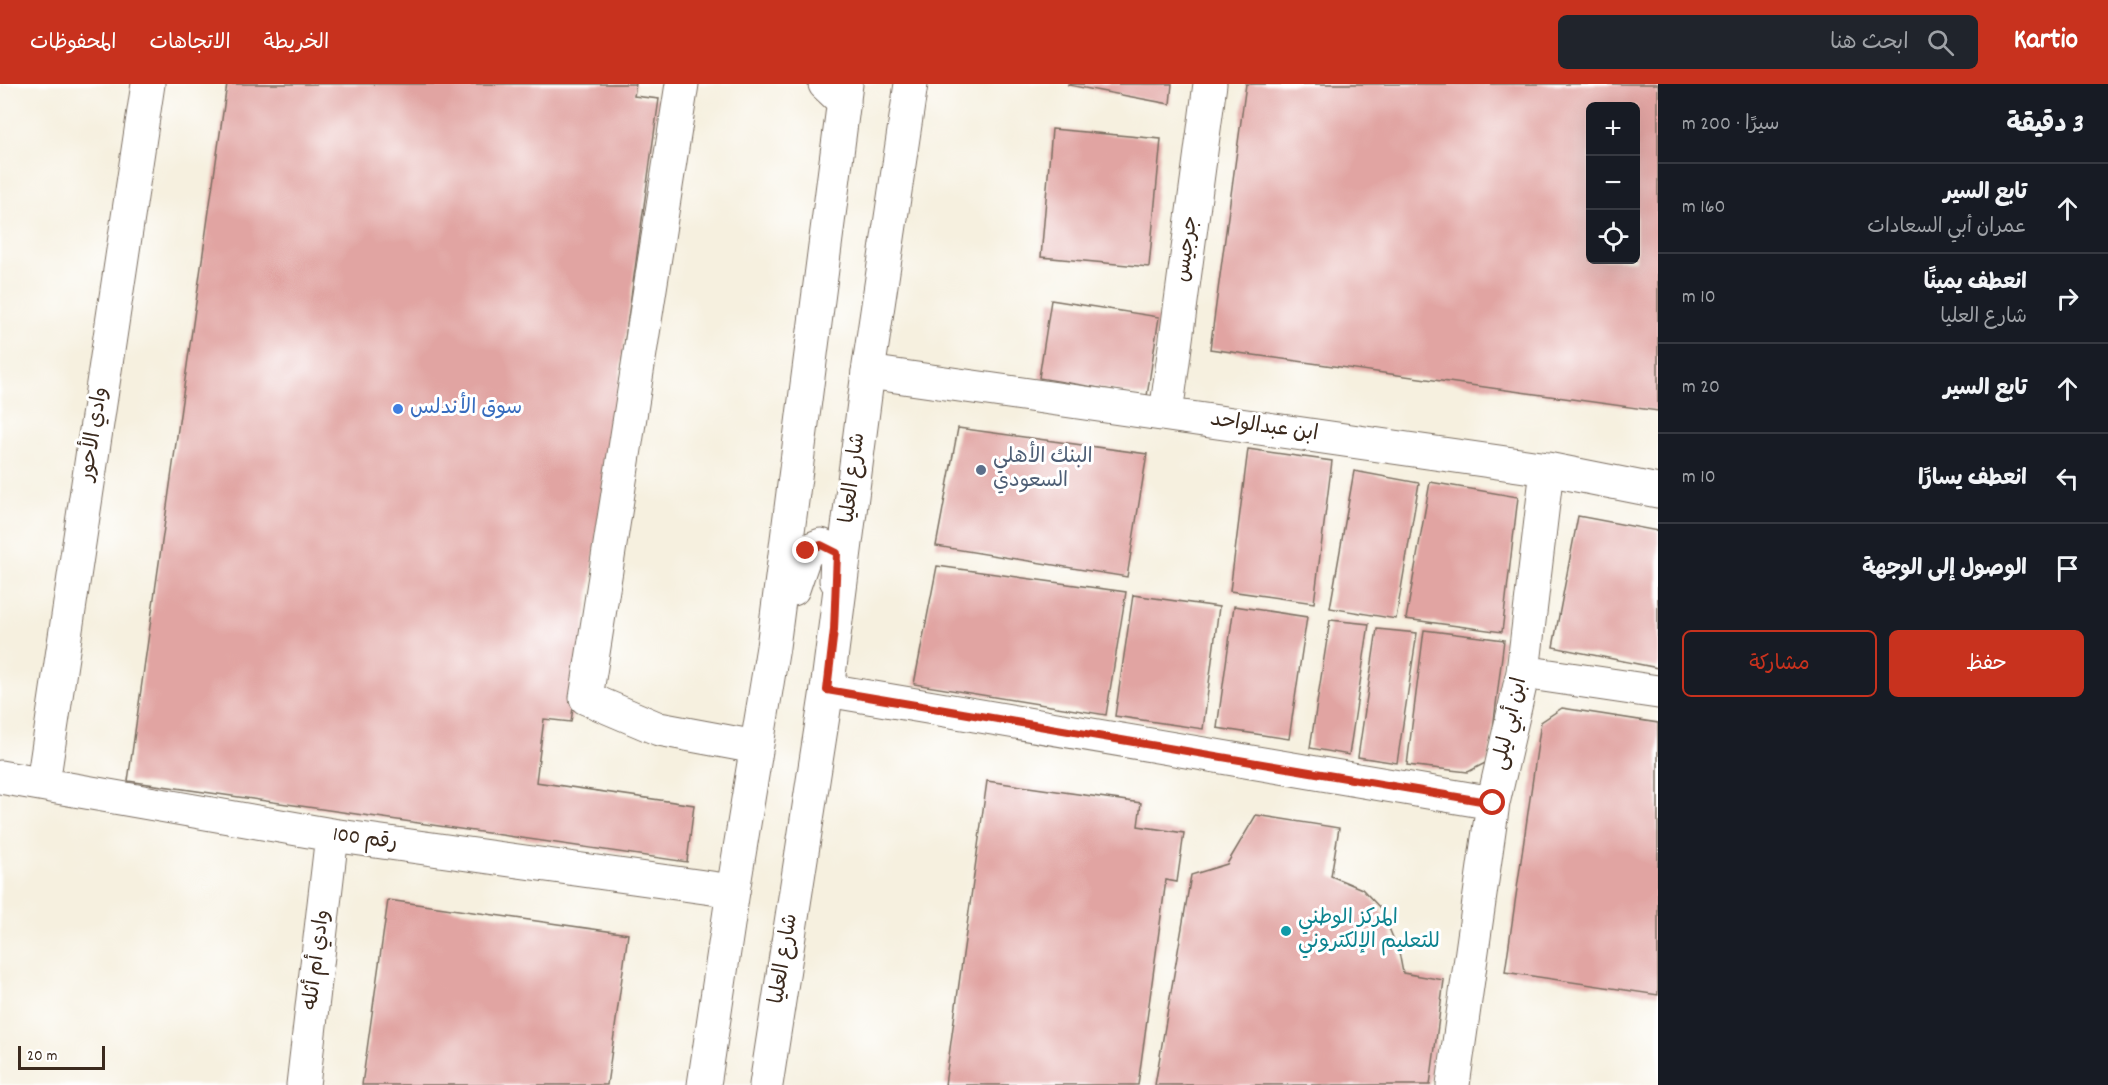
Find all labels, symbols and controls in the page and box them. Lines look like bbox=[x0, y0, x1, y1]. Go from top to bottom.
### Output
search box bbox=[1558, 15, 1978, 69]
text: Kartio bbox=[2014, 22, 2078, 62]
icon: search bbox=[1924, 26, 1957, 59]
text: ابحث هنا bbox=[1830, 28, 1909, 59]
text: المحفوظات bbox=[30, 29, 116, 59]
text: الاتجاهات bbox=[149, 29, 231, 59]
text: الخريطة bbox=[264, 29, 329, 59]
map controls bbox=[1586, 102, 1640, 264]
button: + bbox=[1586, 102, 1640, 156]
text: 3 دقيقة bbox=[2007, 107, 2084, 144]
text: سيرًا · 200 m bbox=[1682, 111, 1779, 139]
button: − bbox=[1586, 156, 1640, 210]
text: تابع السير bbox=[1944, 178, 2027, 209]
icon: ahead bbox=[2051, 192, 2084, 225]
text: 160 m bbox=[1682, 194, 1725, 222]
button: locate bbox=[1586, 210, 1640, 264]
street label: جرجيس bbox=[1169, 214, 1207, 284]
text: عمران أبي السعادات bbox=[1867, 214, 2027, 242]
text: انعطف يمينًا bbox=[1924, 268, 2027, 299]
icon: right bbox=[2051, 282, 2084, 315]
text: 10 m bbox=[1682, 284, 1716, 312]
text: شارع العليا bbox=[1940, 304, 2027, 332]
icon: ahead bbox=[2051, 372, 2084, 405]
text: 20 m bbox=[1682, 374, 1720, 402]
text: تابع السير bbox=[1944, 374, 2027, 405]
street label: وادي الأحور bbox=[70, 385, 117, 485]
place label: سوق الأندلس bbox=[410, 392, 522, 424]
marker: سوق الأندلس bbox=[391, 402, 405, 416]
street label: ابن عبدالواحد bbox=[1208, 406, 1320, 450]
street label: شارع العليا bbox=[834, 431, 874, 525]
place label: البنك الأهلي السعودي bbox=[993, 441, 1093, 497]
icon: left bbox=[2051, 462, 2084, 495]
marker: البنك الأهلي السعودي bbox=[974, 463, 988, 477]
text: 10 m bbox=[1682, 464, 1716, 492]
text: انعطف يسارًا bbox=[1918, 464, 2027, 495]
route end bbox=[792, 537, 818, 563]
icon: arrive bbox=[2051, 552, 2084, 585]
text: الوصول إلى الوجهة bbox=[1862, 554, 2027, 585]
button: مشاركة bbox=[1682, 630, 1877, 697]
button: حفظ bbox=[1889, 630, 2084, 697]
street label: ابن أبي ليلى bbox=[1486, 675, 1537, 773]
route start bbox=[1479, 789, 1505, 815]
street label: رقم 100 bbox=[331, 821, 399, 859]
place label: المركز الوطني للتعليم الإلكتروني bbox=[1298, 904, 1440, 959]
street label: وادي أم أثله bbox=[297, 908, 339, 1012]
street label: شارع العليا bbox=[763, 912, 807, 1006]
marker: المركز الوطني للتعليم الإلكتروني bbox=[1279, 924, 1293, 938]
scale bar bbox=[18, 1043, 105, 1070]
text: 20 m bbox=[27, 1045, 57, 1068]

